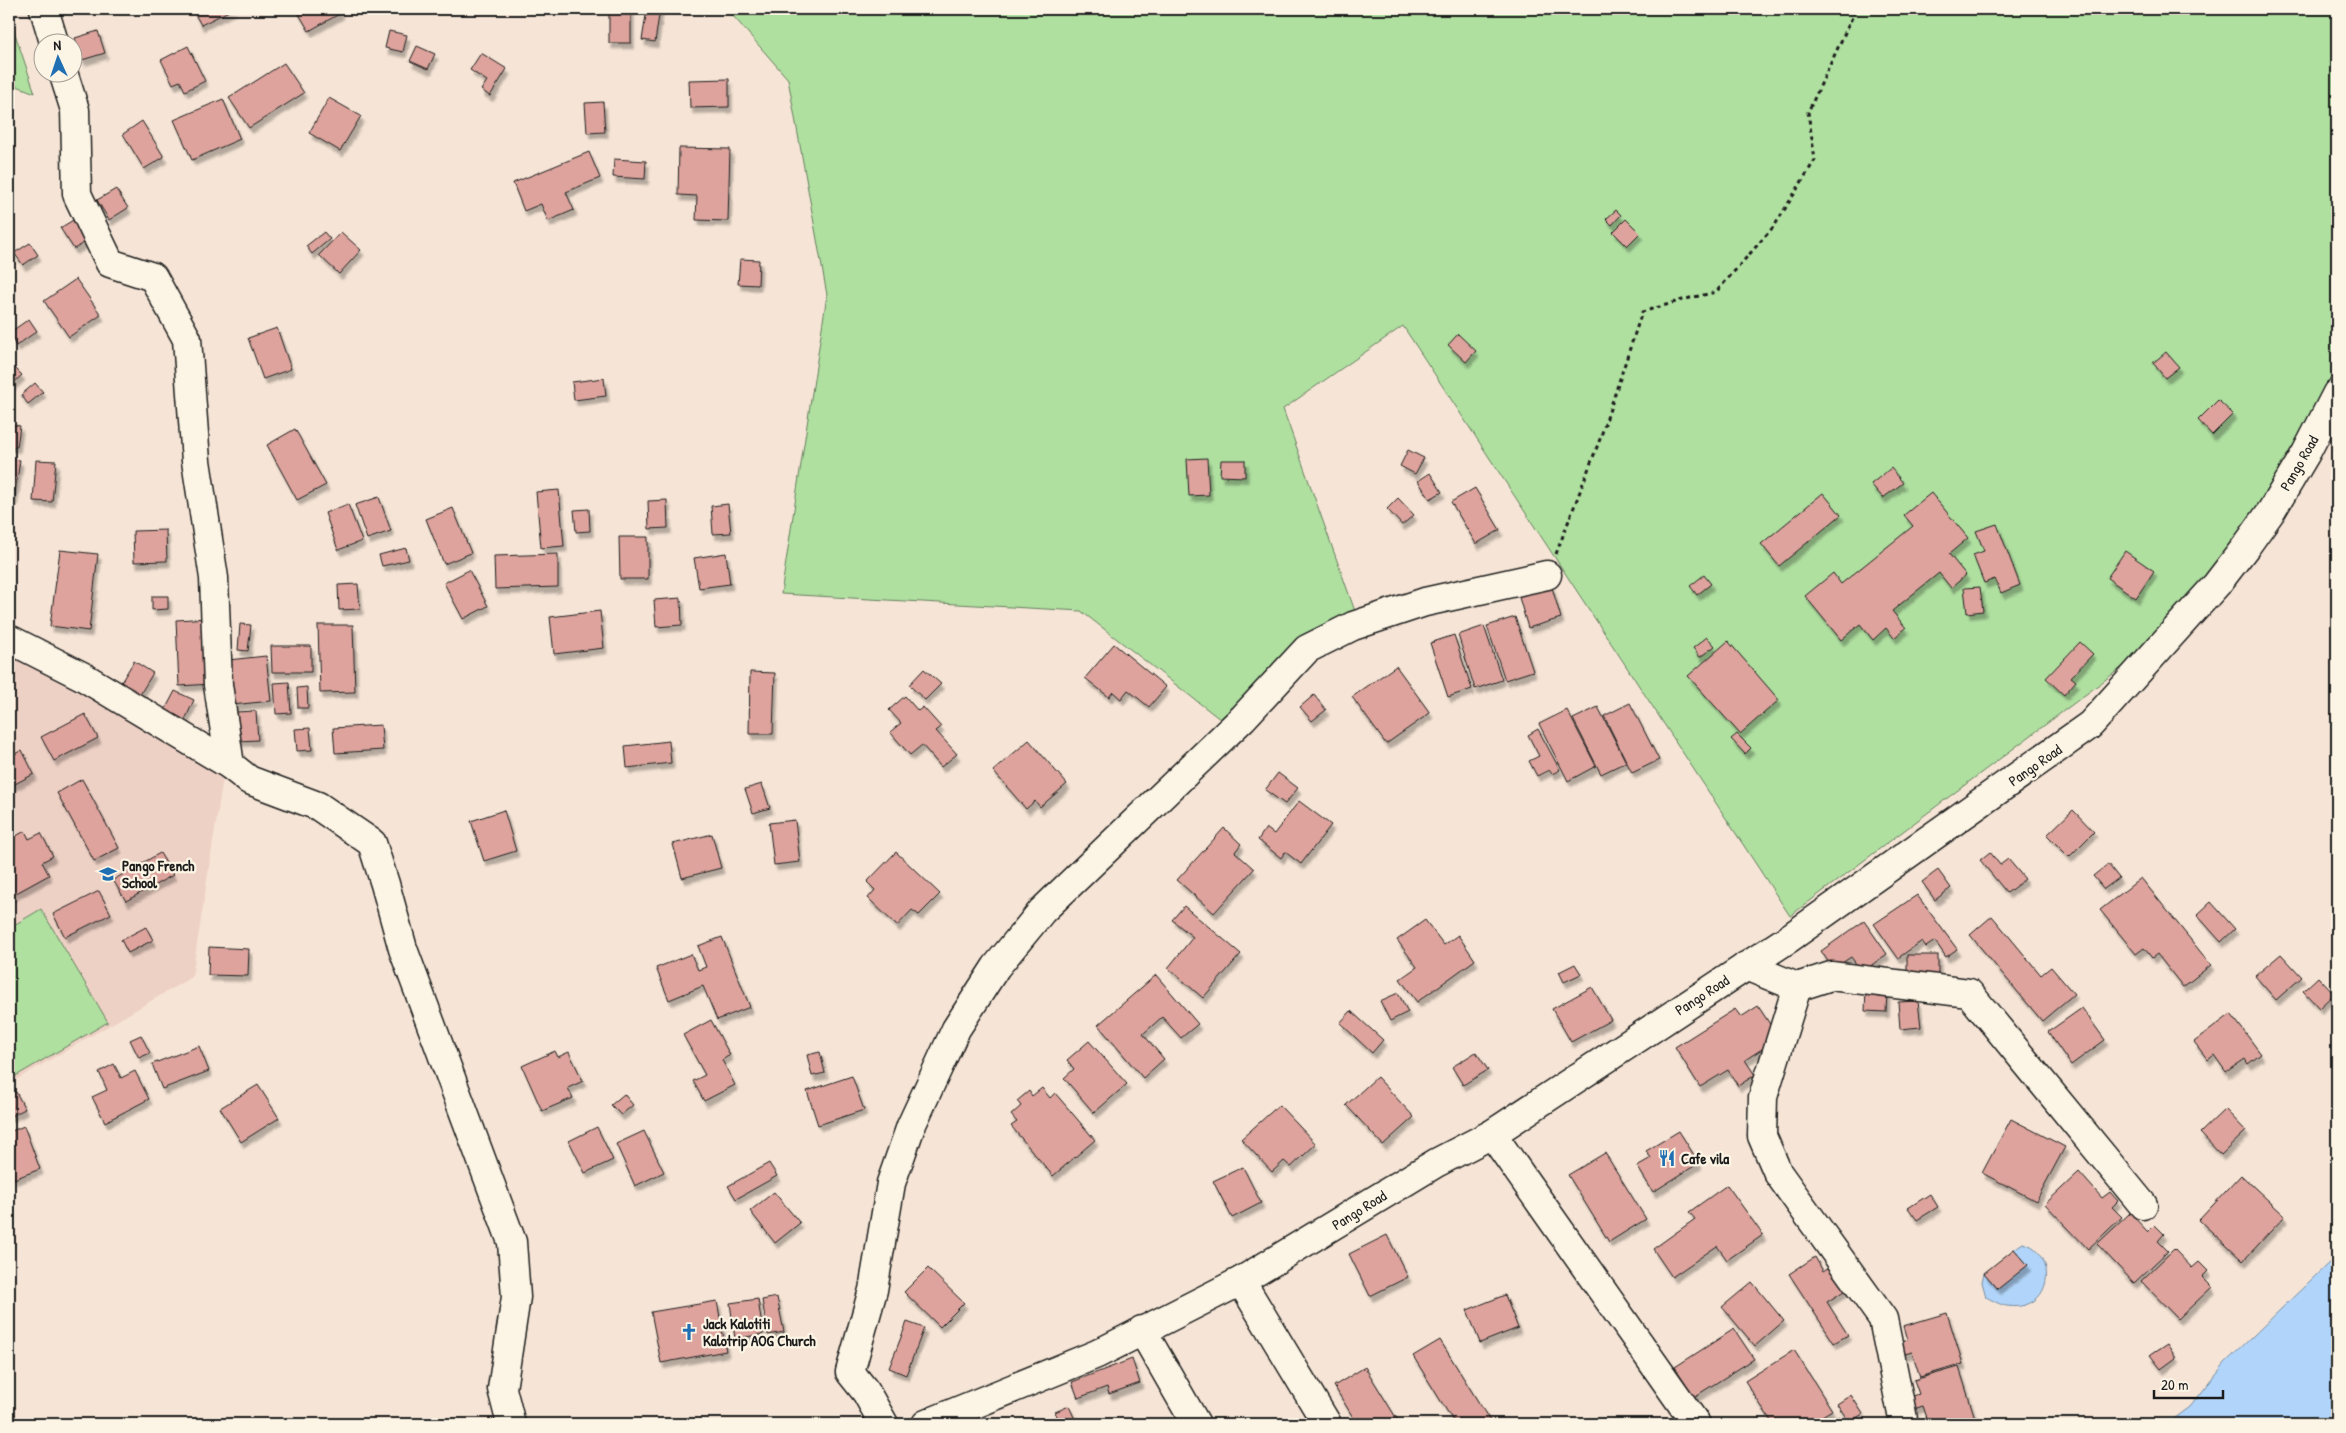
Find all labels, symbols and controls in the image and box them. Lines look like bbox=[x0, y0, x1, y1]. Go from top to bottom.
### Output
north arrow bbox=[32, 32, 82, 82]
text: N bbox=[53, 35, 62, 54]
street label: Pango Road bbox=[2275, 431, 2323, 495]
street label: Pango Road bbox=[2004, 739, 2066, 791]
place label: Pango French School bbox=[122, 855, 195, 893]
school or university icon: Pango French School bbox=[98, 864, 118, 884]
street label: Pango Road bbox=[1671, 970, 1733, 1020]
restaurant icon: Cafe vila bbox=[1657, 1148, 1677, 1168]
place label: Cafe vila bbox=[1681, 1148, 1729, 1169]
street label: Pango Road bbox=[1328, 1185, 1390, 1235]
place label: Jack Kalotiti Kalotrip AOG Church bbox=[703, 1313, 816, 1352]
church icon: Jack Kalotiti Kalotrip AOG Church bbox=[679, 1322, 699, 1342]
scale bar bbox=[2154, 1368, 2222, 1400]
text: 20 m bbox=[2161, 1374, 2188, 1395]

